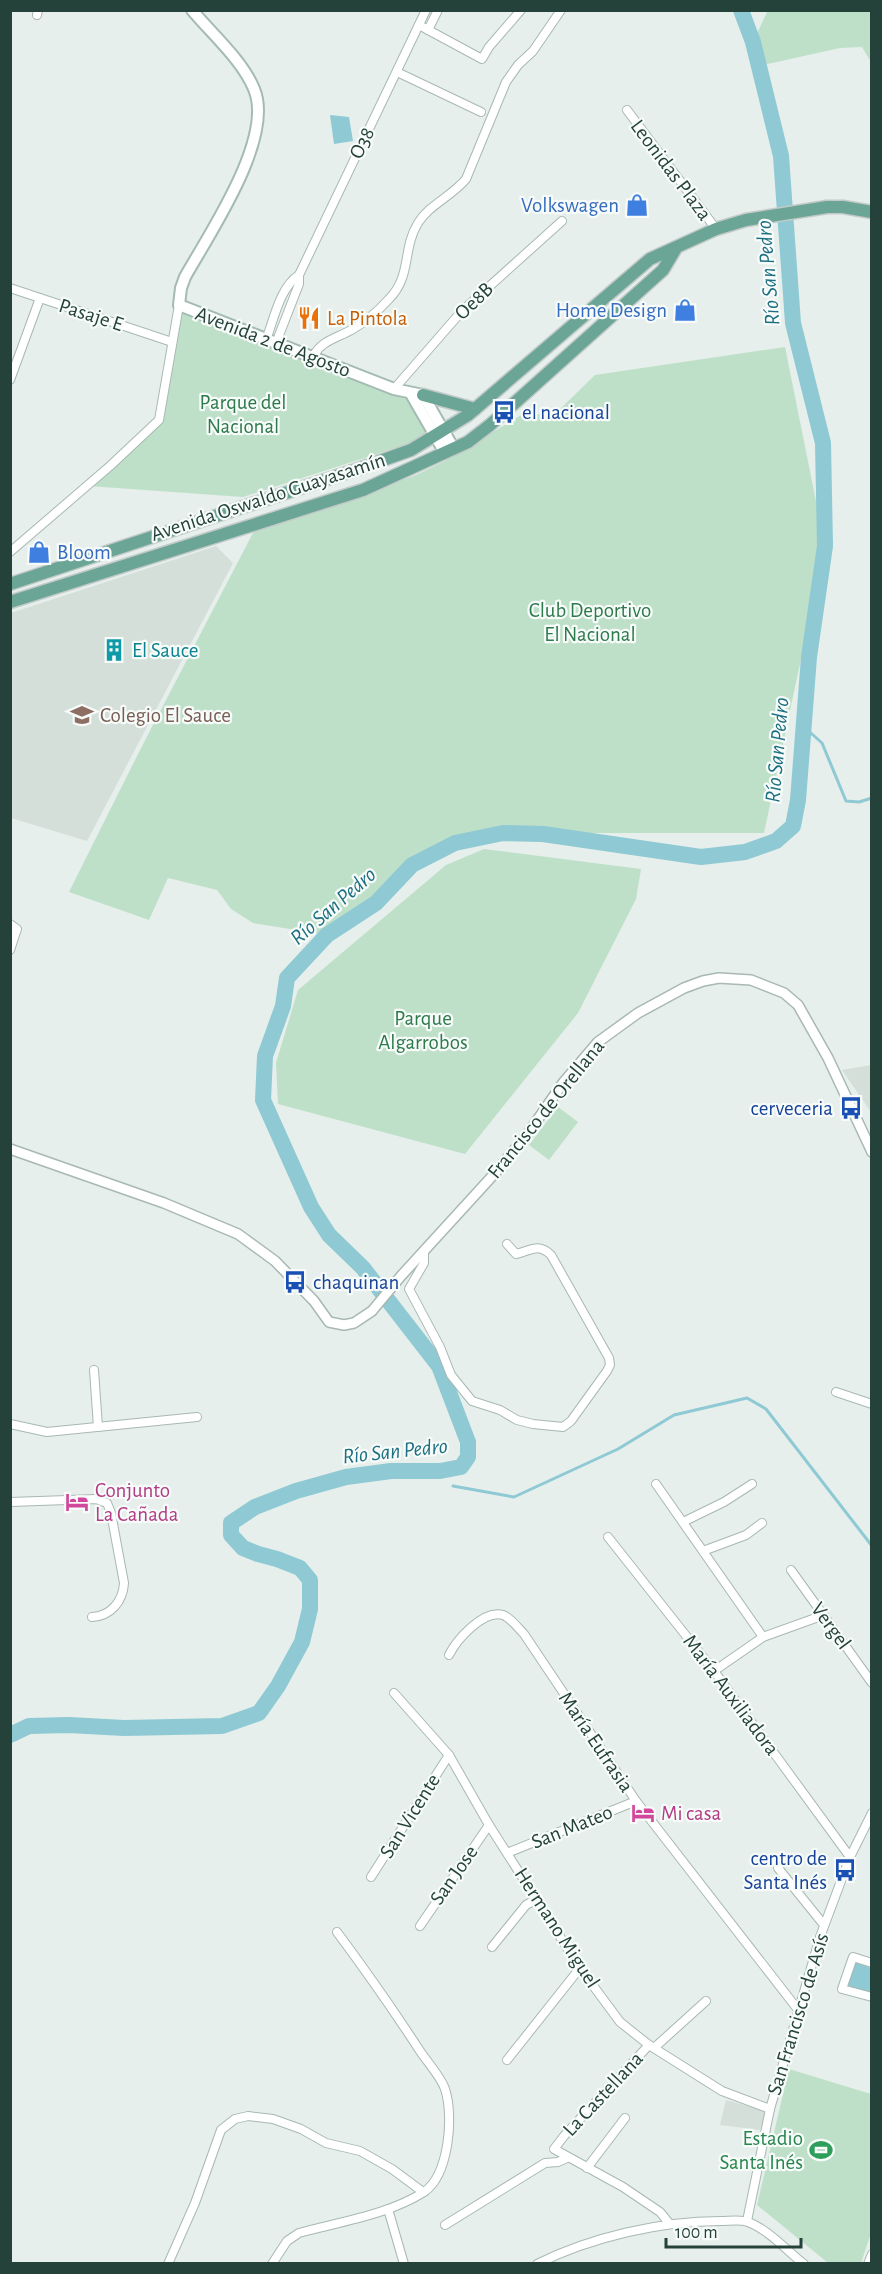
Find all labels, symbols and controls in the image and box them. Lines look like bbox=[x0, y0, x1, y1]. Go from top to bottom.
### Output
street label: Leonidas Plaza bbox=[626, 116, 716, 225]
street label: O38 bbox=[346, 124, 378, 162]
shop icon: Volkswagen bbox=[624, 192, 650, 218]
place label: Volkswagen bbox=[521, 195, 619, 216]
water label: Río San Pedro bbox=[752, 219, 784, 327]
street label: Oe8B bbox=[451, 278, 497, 324]
street label: Pasaje E bbox=[56, 295, 126, 335]
shop icon: Home Design bbox=[672, 297, 698, 323]
place label: Home Design bbox=[556, 300, 667, 321]
street label: Avenida 2 de Agosto bbox=[193, 303, 353, 381]
restaurant icon: La Pintola bbox=[296, 305, 322, 331]
place label: La Pintola bbox=[327, 308, 408, 329]
park label: Parque del Nacional bbox=[200, 392, 286, 437]
bus stop icon: el nacional bbox=[491, 399, 517, 425]
place label: el nacional bbox=[522, 402, 610, 423]
street label: Avenida Oswaldo Guayasamín bbox=[148, 449, 388, 545]
shop icon: Bloom bbox=[26, 539, 52, 565]
place label: Bloom bbox=[57, 542, 111, 563]
park label: Club Deportivo El Nacional bbox=[529, 600, 651, 645]
building icon: El Sauce bbox=[101, 637, 127, 663]
place label: El Sauce bbox=[132, 640, 198, 661]
water label: Río San Pedro bbox=[761, 696, 793, 804]
school or university icon: Colegio El Sauce bbox=[69, 702, 95, 728]
place label: Colegio El Sauce bbox=[100, 705, 231, 726]
water label: Río San Pedro bbox=[286, 863, 380, 949]
park label: Parque Algarrobos bbox=[378, 1008, 468, 1053]
street label: Francisco de Orellana bbox=[484, 1035, 609, 1183]
bus stop icon: cerveceria bbox=[838, 1095, 864, 1121]
place label: cerveceria bbox=[751, 1098, 833, 1119]
bus stop icon: chaquinan bbox=[282, 1269, 308, 1295]
place label: chaquinan bbox=[313, 1272, 399, 1293]
water label: Río San Pedro bbox=[341, 1435, 449, 1467]
place label: Conjunto La Cañada bbox=[95, 1480, 179, 1525]
hotel icon: Conjunto La Cañada bbox=[64, 1489, 90, 1515]
street label: Vergel bbox=[807, 1599, 855, 1653]
street label: María Auxiliadora bbox=[679, 1631, 783, 1759]
street label: María Eufrasia bbox=[555, 1688, 637, 1796]
street label: San Vicente bbox=[376, 1770, 444, 1862]
hotel icon: Mi casa bbox=[630, 1800, 656, 1826]
street label: San Mateo bbox=[528, 1801, 616, 1853]
place label: Mi casa bbox=[661, 1803, 721, 1824]
street label: San Jose bbox=[426, 1841, 482, 1909]
place label: centro de Santa Inés bbox=[744, 1848, 827, 1893]
bus stop icon: centro de Santa Inés bbox=[832, 1857, 858, 1883]
street label: Hermano Miguel bbox=[510, 1864, 604, 1992]
street label: San Francisco de Asís bbox=[763, 1931, 833, 2097]
street label: La Castellana bbox=[559, 2048, 647, 2140]
place label: Estadio Santa Inés bbox=[720, 2128, 803, 2173]
sports icon: Estadio Santa Inés bbox=[808, 2137, 834, 2163]
scale bar bbox=[666, 2211, 801, 2249]
text: 100 m bbox=[675, 2224, 718, 2242]

